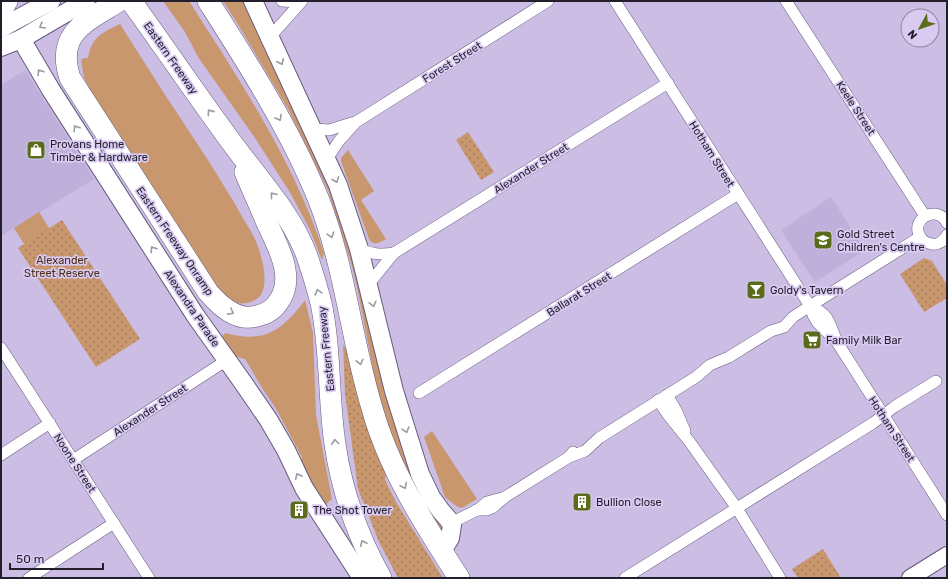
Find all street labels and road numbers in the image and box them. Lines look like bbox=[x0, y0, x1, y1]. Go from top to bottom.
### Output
street label: Eastern Freeway bbox=[141, 20, 200, 97]
street label: Forest Street bbox=[420, 39, 485, 86]
street label: Keele Street bbox=[833, 79, 878, 138]
street label: Hotham Street bbox=[686, 119, 737, 190]
street label: Alexander Street bbox=[491, 140, 572, 197]
street label: Eastern Freeway Onramp bbox=[133, 184, 216, 298]
street label: Alexandra Parade bbox=[161, 267, 222, 349]
street label: Ballarat Street bbox=[545, 269, 615, 319]
street label: Eastern Freeway bbox=[316, 306, 337, 392]
street label: Alexander Street bbox=[111, 381, 190, 439]
street label: Hotham Street bbox=[866, 394, 918, 465]
street label: Noone Street bbox=[51, 431, 99, 496]

